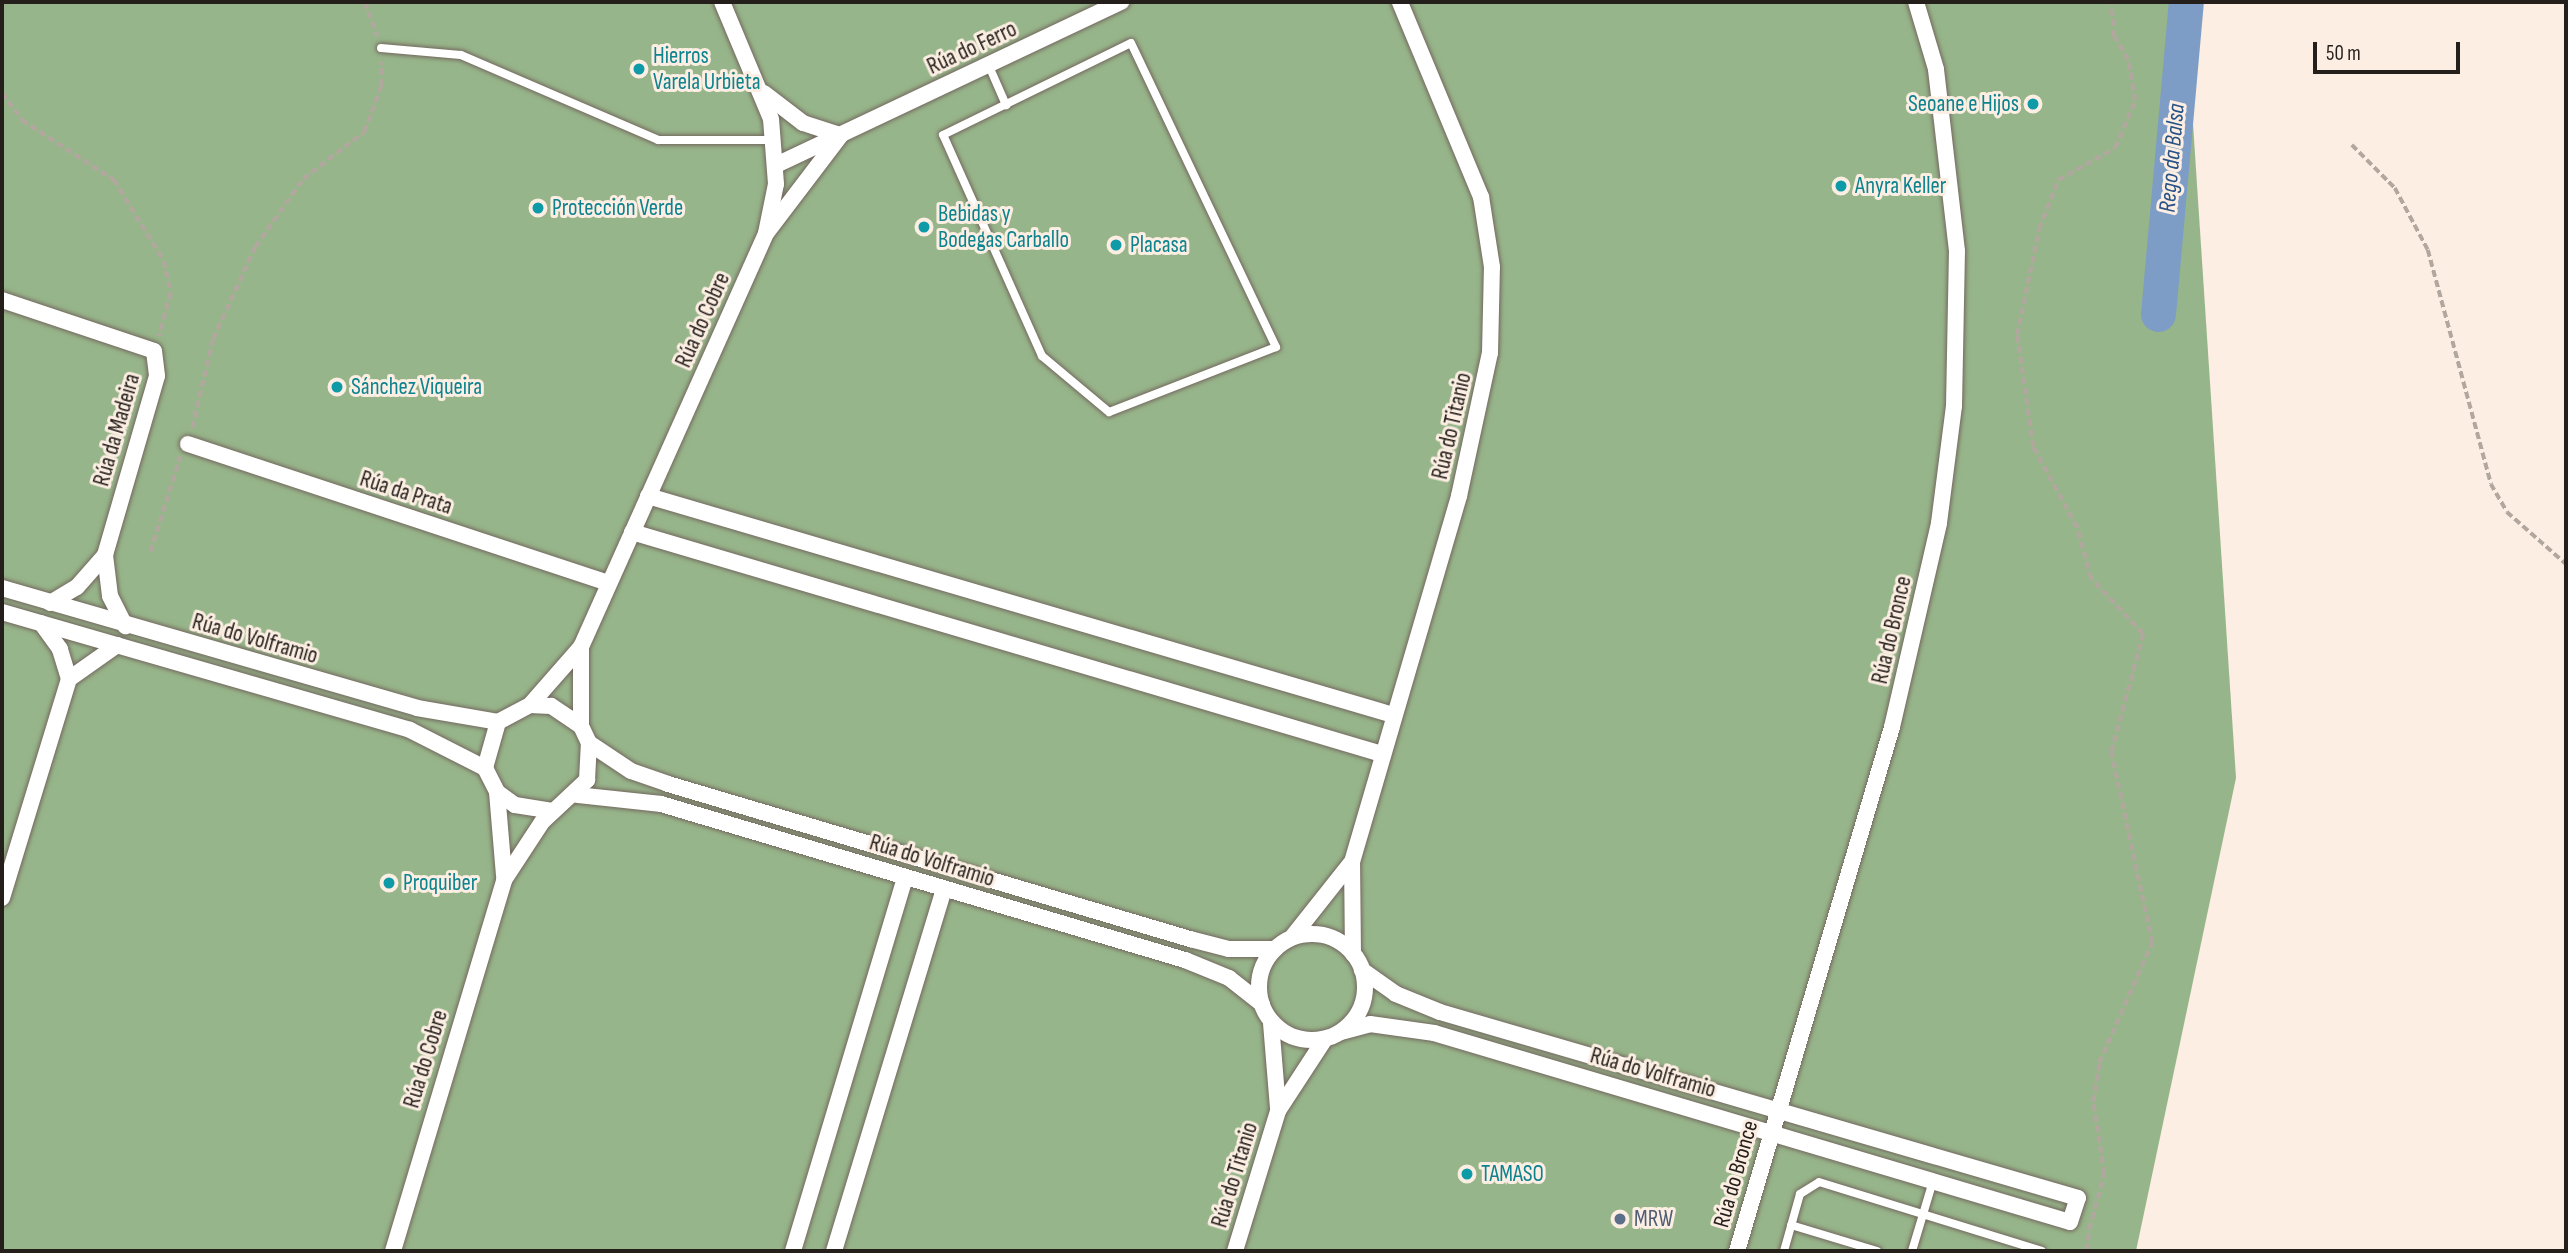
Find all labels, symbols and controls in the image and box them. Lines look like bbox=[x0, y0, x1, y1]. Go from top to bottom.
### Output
street label: Rúa do Ferro bbox=[923, 15, 1021, 81]
scale bar bbox=[2316, 28, 2463, 72]
text: 50 m bbox=[2326, 41, 2361, 66]
place label: Hierros Varela Urbieta bbox=[653, 42, 761, 96]
marker: Hierros Varela Urbieta bbox=[631, 61, 647, 77]
place label: Seoane e Hijos bbox=[1908, 90, 2019, 118]
marker: Seoane e Hijos bbox=[2025, 96, 2041, 112]
water label: Rego da Balsa bbox=[2153, 102, 2191, 214]
place label: Anyra Keller bbox=[1855, 172, 1946, 200]
marker: Anyra Keller bbox=[1833, 178, 1849, 194]
place label: Protección Verde bbox=[552, 194, 683, 222]
marker: Protección Verde bbox=[530, 200, 546, 216]
place label: Bebidas y Bodegas Carballo bbox=[938, 200, 1069, 254]
marker: Bebidas y Bodegas Carballo bbox=[916, 219, 932, 235]
place label: Placasa bbox=[1130, 231, 1188, 259]
marker: Placasa bbox=[1108, 237, 1124, 253]
street label: Rúa do Cobre bbox=[670, 268, 736, 372]
street label: Rúa do Titanio bbox=[1426, 370, 1478, 482]
street label: Rúa da Madeira bbox=[88, 371, 146, 489]
place label: Sánchez Viqueira bbox=[351, 373, 482, 401]
marker: Sánchez Viqueira bbox=[329, 379, 345, 395]
street label: Rúa da Prata bbox=[356, 465, 456, 521]
street label: Rúa do Bronce bbox=[1866, 573, 1918, 687]
street label: Rúa do Volframio bbox=[189, 608, 321, 670]
street label: Rúa do Volframio bbox=[866, 829, 998, 893]
place label: Proquiber bbox=[403, 869, 477, 897]
marker: Proquiber bbox=[381, 875, 397, 891]
street label: Rúa do Cobre bbox=[398, 1007, 454, 1111]
street label: Rúa do Volframio bbox=[1587, 1042, 1719, 1104]
street label: Rúa do Bronce bbox=[1708, 1117, 1764, 1231]
street label: Rúa do Titanio bbox=[1206, 1119, 1264, 1231]
place label: TAMASO bbox=[1481, 1160, 1544, 1188]
marker: TAMASO bbox=[1459, 1166, 1475, 1182]
place label: MRW bbox=[1634, 1205, 1673, 1233]
marker: MRW bbox=[1612, 1211, 1628, 1227]

